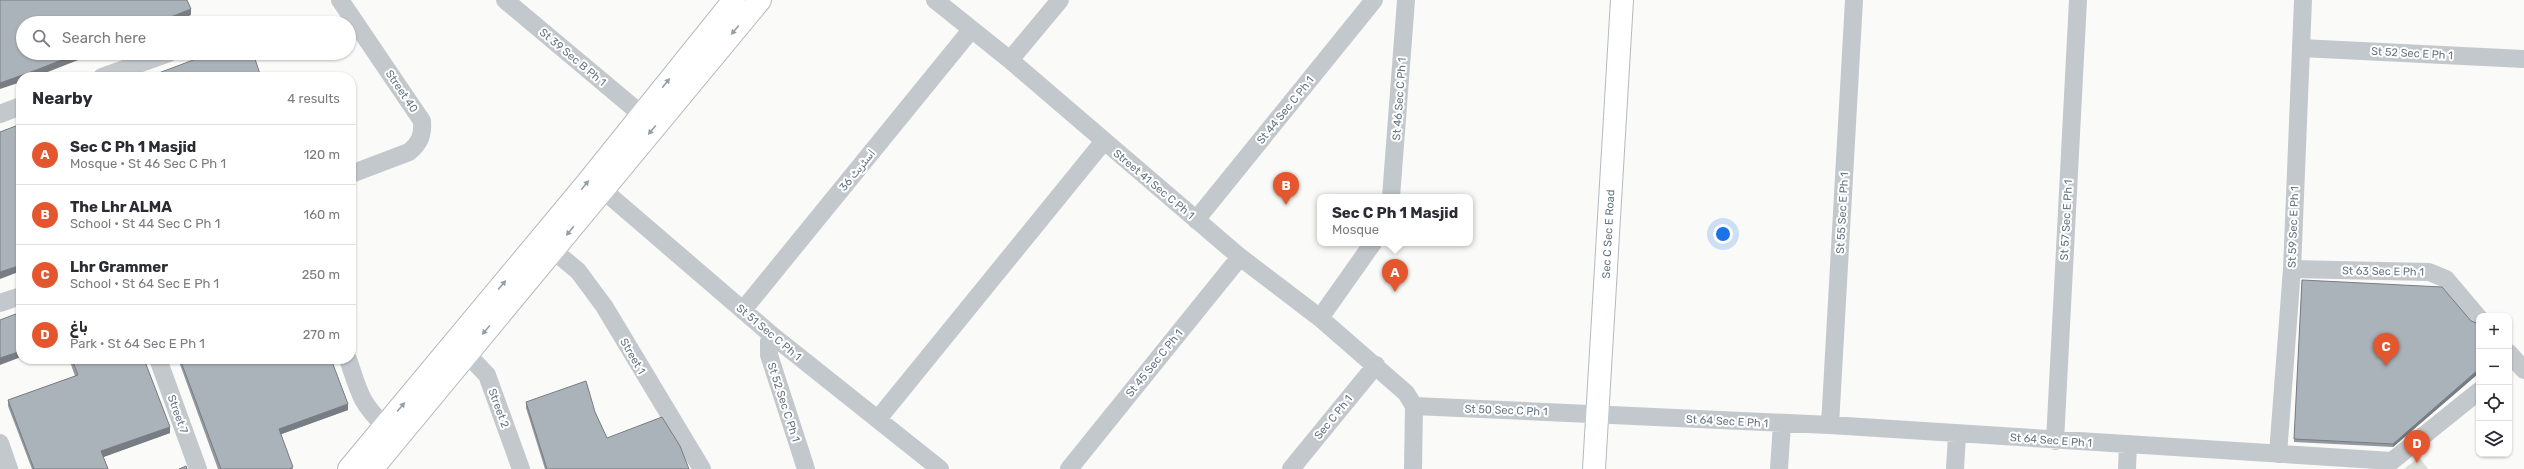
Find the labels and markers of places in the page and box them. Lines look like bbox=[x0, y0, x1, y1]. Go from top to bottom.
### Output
pin: B bbox=[1273, 172, 1299, 205]
pin: A bbox=[1382, 259, 1408, 292]
pin: C bbox=[2373, 333, 2399, 366]
pin: D bbox=[2404, 430, 2430, 463]

